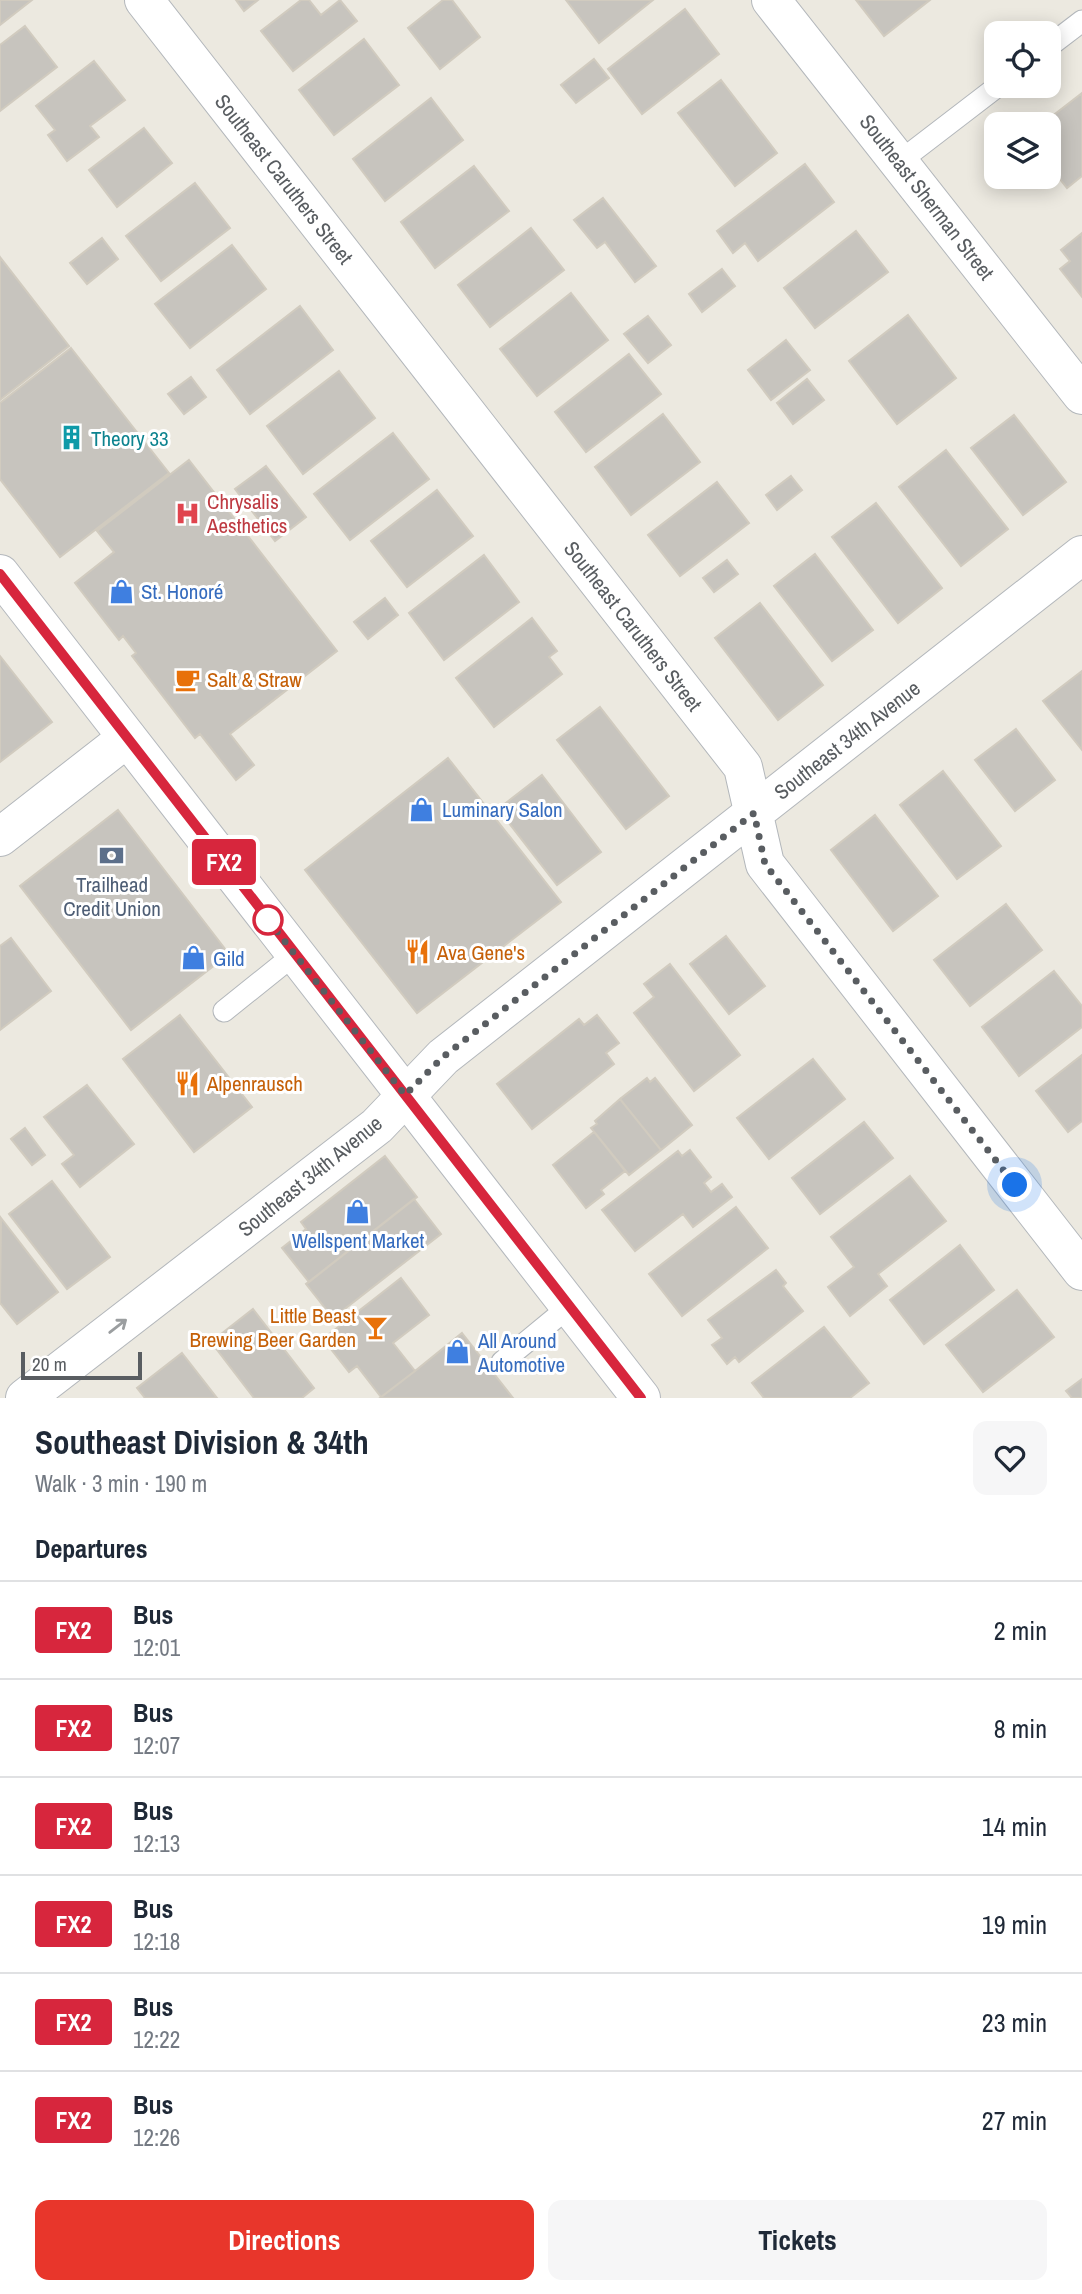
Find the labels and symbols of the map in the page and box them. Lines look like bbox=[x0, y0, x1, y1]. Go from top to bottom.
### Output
street label: Southeast Caruthers Street bbox=[208, 88, 360, 270]
street label: Southeast Sherman Street bbox=[853, 108, 1001, 286]
building icon: Theory 33 bbox=[57, 424, 85, 452]
place label: Theory 33 bbox=[91, 424, 169, 453]
place label: Chrysalis Aesthetics bbox=[206, 487, 287, 540]
hospital icon: Chrysalis Aesthetics bbox=[173, 499, 201, 527]
street label: Southeast Caruthers Street bbox=[557, 535, 709, 717]
shop icon: St. Honoré bbox=[107, 577, 135, 605]
place label: St. Honoré bbox=[141, 577, 223, 606]
cafe icon: Salt & Straw bbox=[173, 665, 201, 693]
place label: Salt & Straw bbox=[207, 665, 302, 694]
street label: Southeast 34th Avenue bbox=[768, 674, 926, 806]
shop icon: Luminary Salon bbox=[408, 795, 436, 823]
place label: Luminary Salon bbox=[442, 795, 563, 824]
line badge: FX2 bbox=[184, 839, 264, 885]
bank icon: Trailhead Credit Union bbox=[98, 841, 126, 869]
place label: Trailhead Credit Union bbox=[63, 870, 161, 923]
unlabelled marker bbox=[253, 905, 283, 935]
restaurant icon: Ava Gene's bbox=[403, 938, 431, 966]
place label: Ava Gene's bbox=[436, 938, 525, 967]
shop icon: Gild bbox=[179, 944, 207, 972]
place label: Gild bbox=[213, 944, 245, 973]
restaurant icon: Alpenrausch bbox=[173, 1069, 201, 1097]
place label: Alpenrausch bbox=[206, 1069, 303, 1098]
street label: Southeast 34th Avenue bbox=[232, 1109, 388, 1243]
your location bbox=[997, 1167, 1032, 1202]
shop icon: Wellspent Market bbox=[344, 1197, 372, 1225]
place label: Wellspent Market bbox=[292, 1226, 425, 1255]
place label: Little Beast Brewing Beer Garden bbox=[189, 1301, 356, 1354]
bar icon: Little Beast Brewing Beer Garden bbox=[362, 1313, 390, 1341]
one-way arrow bbox=[108, 1319, 127, 1334]
place label: All Around Automotive bbox=[477, 1326, 565, 1379]
shop icon: All Around Automotive bbox=[444, 1338, 472, 1366]
scale bar bbox=[21, 1349, 142, 1381]

